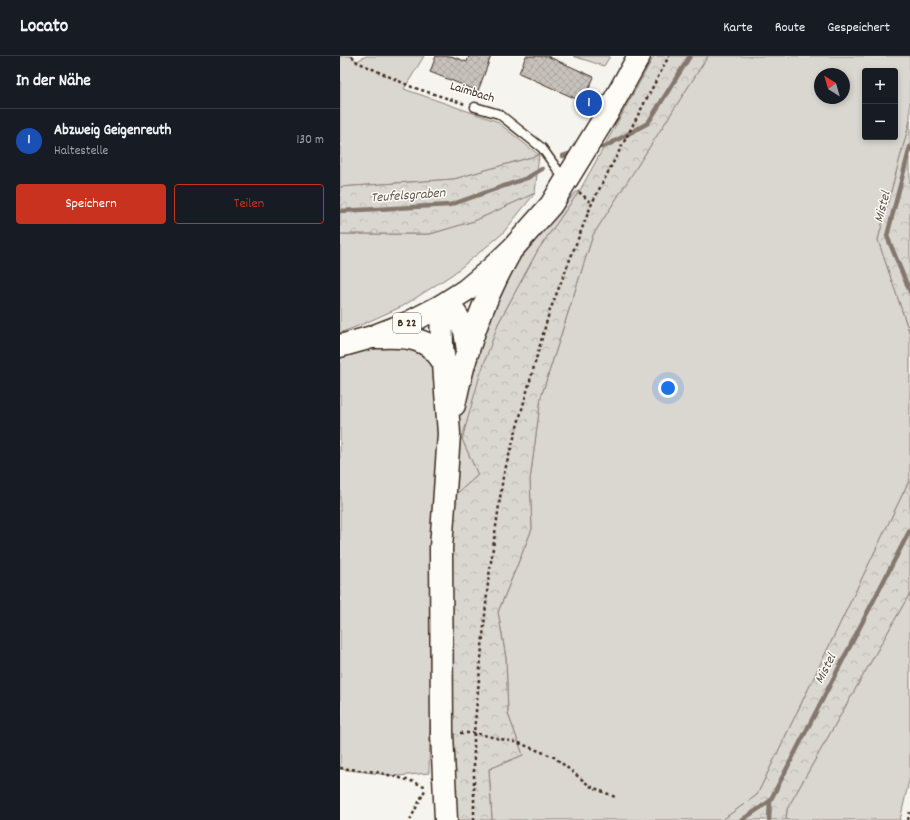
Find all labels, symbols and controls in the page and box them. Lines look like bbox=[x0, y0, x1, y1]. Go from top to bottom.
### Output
text: Locato bbox=[20, 14, 68, 41]
text: Karte bbox=[723, 18, 753, 38]
text: Route bbox=[775, 18, 805, 38]
text: Gespeichert bbox=[827, 18, 890, 38]
north arrow bbox=[814, 68, 850, 104]
map controls bbox=[862, 68, 898, 140]
button: + bbox=[862, 68, 898, 104]
text: In der Nähe bbox=[16, 70, 91, 94]
street label: Laimbach bbox=[447, 77, 497, 109]
pin: 1 bbox=[576, 88, 602, 118]
button: − bbox=[862, 104, 898, 140]
text: Abzweig Geigenreuth bbox=[54, 120, 171, 142]
text: 1 bbox=[28, 131, 30, 150]
text: 130 m bbox=[296, 131, 324, 150]
text: Haltestelle bbox=[54, 142, 108, 161]
water label: Teufelsgraben bbox=[370, 183, 446, 209]
button: Speichern bbox=[16, 184, 166, 224]
button: Teilen bbox=[174, 184, 324, 224]
water label: Mistel bbox=[870, 188, 897, 225]
road number: B 22 bbox=[393, 313, 421, 333]
your location bbox=[658, 378, 678, 398]
water label: Mistel bbox=[810, 649, 843, 687]

